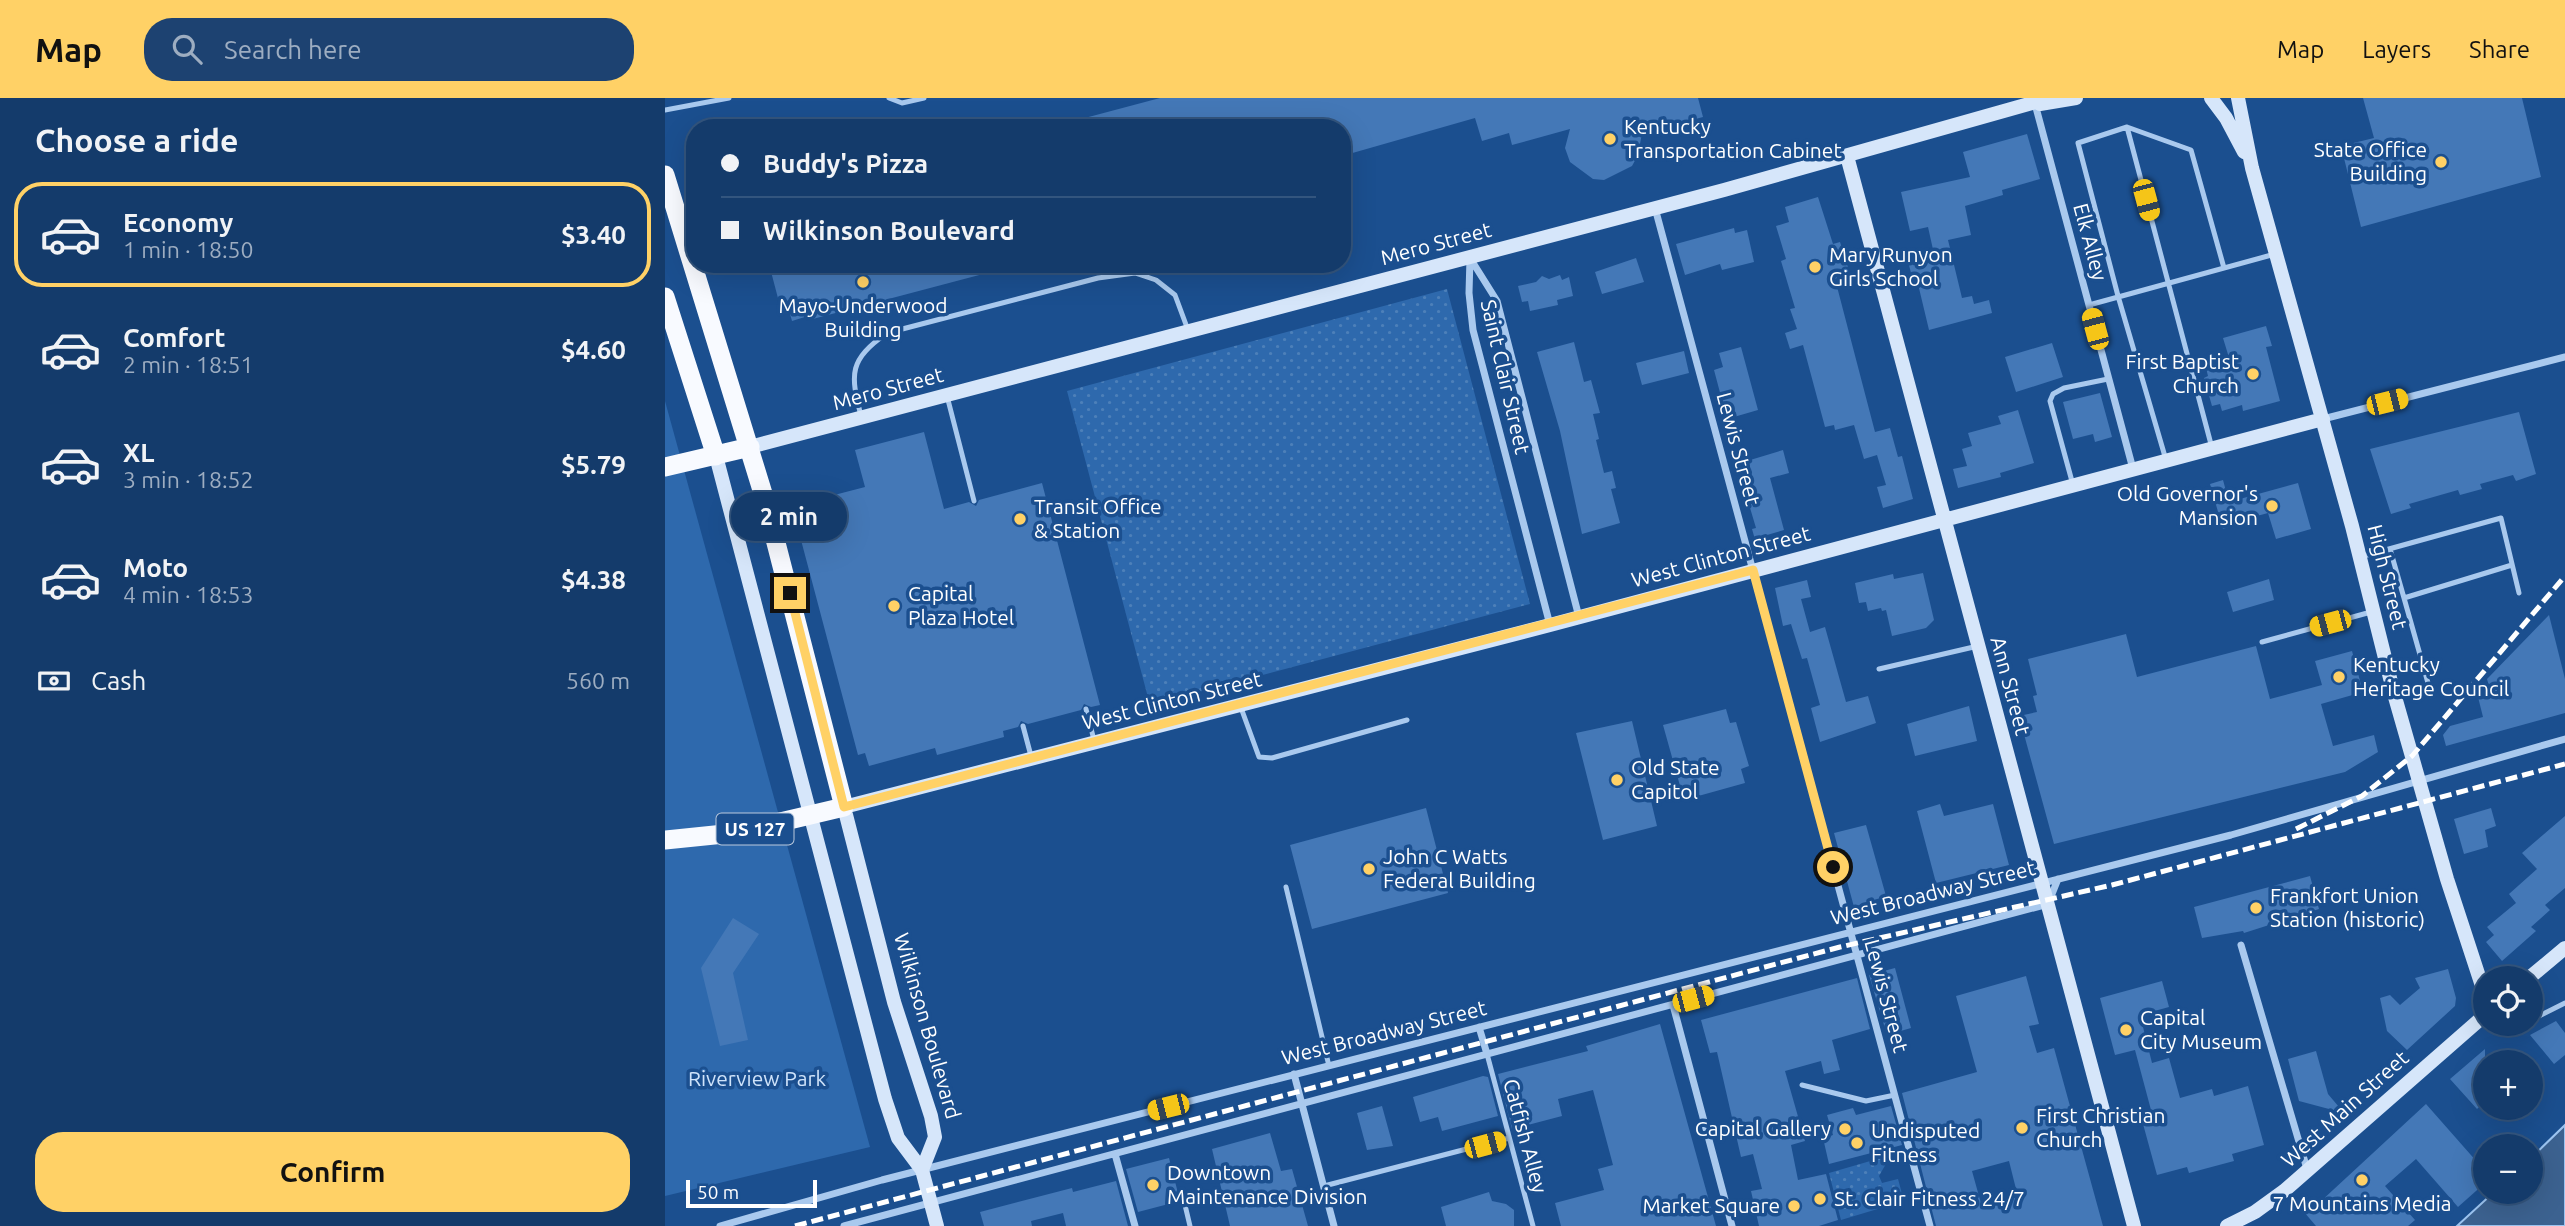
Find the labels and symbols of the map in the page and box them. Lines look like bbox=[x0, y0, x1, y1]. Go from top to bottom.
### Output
place label: Kentucky Transportation Cabinet bbox=[1624, 114, 1842, 162]
marker: Kentucky Transportation Cabinet bbox=[1602, 131, 1618, 147]
place label: State Office Building bbox=[2314, 137, 2427, 185]
marker: State Office Building bbox=[2433, 154, 2449, 170]
car bbox=[2131, 177, 2162, 223]
street label: Elk Alley bbox=[2069, 200, 2113, 283]
street label: Mero Street bbox=[1378, 217, 1494, 269]
place label: Mary Runyon Girls School bbox=[1829, 242, 1953, 290]
marker: Mary Runyon Girls School bbox=[1807, 259, 1823, 275]
marker: Mayo-Underwood Building bbox=[855, 274, 871, 290]
place label: Mayo-Underwood Building bbox=[778, 293, 948, 341]
street label: Saint Clair Street bbox=[1477, 297, 1535, 456]
car bbox=[2080, 306, 2111, 352]
place label: First Baptist Church bbox=[2126, 349, 2239, 397]
street label: Mero Street bbox=[830, 362, 946, 414]
marker: First Baptist Church bbox=[2245, 366, 2261, 382]
car bbox=[2365, 387, 2410, 417]
street label: Lewis Street bbox=[1712, 389, 1766, 508]
place label: Old Governor's Mansion bbox=[2117, 481, 2258, 529]
callout: 2 min bbox=[732, 491, 848, 540]
place label: Transit Office & Station bbox=[1034, 494, 1162, 542]
marker: Old Governor's Mansion bbox=[2264, 498, 2280, 514]
marker: Transit Office & Station bbox=[1012, 511, 1028, 527]
street label: West Clinton Street bbox=[1629, 521, 1813, 591]
street label: High Street bbox=[2363, 522, 2413, 632]
route end bbox=[774, 577, 806, 609]
place label: Capital Plaza Hotel bbox=[908, 581, 1014, 629]
marker: Capital Plaza Hotel bbox=[886, 598, 902, 614]
car bbox=[2307, 607, 2354, 639]
street label: Ann Street bbox=[1986, 634, 2036, 738]
place label: Kentucky Heritage Council bbox=[2353, 652, 2509, 700]
street label: West Clinton Street bbox=[1079, 666, 1264, 734]
marker: Kentucky Heritage Council bbox=[2331, 669, 2347, 685]
place label: Old State Capitol bbox=[1631, 755, 1720, 803]
marker: Old State Capitol bbox=[1609, 772, 1625, 788]
road number: US 127 bbox=[717, 814, 793, 844]
place label: John C Watts Federal Building bbox=[1383, 844, 1536, 892]
route start bbox=[1817, 851, 1849, 883]
street label: West Broadway Street bbox=[1828, 855, 2038, 929]
marker: John C Watts Federal Building bbox=[1361, 861, 1377, 877]
place label: Frankfort Union Station (historic) bbox=[2270, 883, 2425, 931]
marker: Frankfort Union Station (historic) bbox=[2248, 900, 2264, 916]
street label: Wilkinson Boulevard bbox=[890, 930, 966, 1121]
street label: Lewis Street bbox=[1860, 936, 1914, 1055]
car bbox=[1670, 983, 1717, 1015]
street label: West Broadway Street bbox=[1279, 995, 1489, 1069]
place label: Capital City Museum bbox=[2140, 1005, 2262, 1053]
marker: Capital City Museum bbox=[2118, 1022, 2134, 1038]
street label: West Main Street bbox=[2276, 1045, 2413, 1172]
park label: Riverview Park bbox=[688, 1066, 826, 1090]
street label: Catfish Alley bbox=[1499, 1076, 1553, 1196]
car bbox=[1146, 1092, 1191, 1122]
place label: First Christian Church bbox=[2036, 1103, 2165, 1151]
place label: Capital Gallery bbox=[1695, 1116, 1831, 1140]
place label: Undisputed Fitness bbox=[1871, 1118, 1980, 1166]
marker: First Christian Church bbox=[2014, 1120, 2030, 1136]
marker: Capital Gallery bbox=[1837, 1121, 1853, 1137]
car bbox=[1462, 1129, 1509, 1161]
marker: Undisputed Fitness bbox=[1849, 1135, 1865, 1151]
place label: Downtown Maintenance Division bbox=[1167, 1160, 1368, 1208]
marker: 7 Mountains Media bbox=[2354, 1172, 2370, 1188]
scale bar bbox=[686, 1177, 817, 1209]
marker: Downtown Maintenance Division bbox=[1145, 1177, 1161, 1193]
place label: St. Clair Fitness 24/7 bbox=[1834, 1186, 2025, 1210]
marker: St. Clair Fitness 24/7 bbox=[1812, 1191, 1828, 1207]
place label: 7 Mountains Media bbox=[2272, 1191, 2452, 1215]
place label: Market Square bbox=[1642, 1193, 1780, 1217]
marker: Market Square bbox=[1786, 1198, 1802, 1214]

